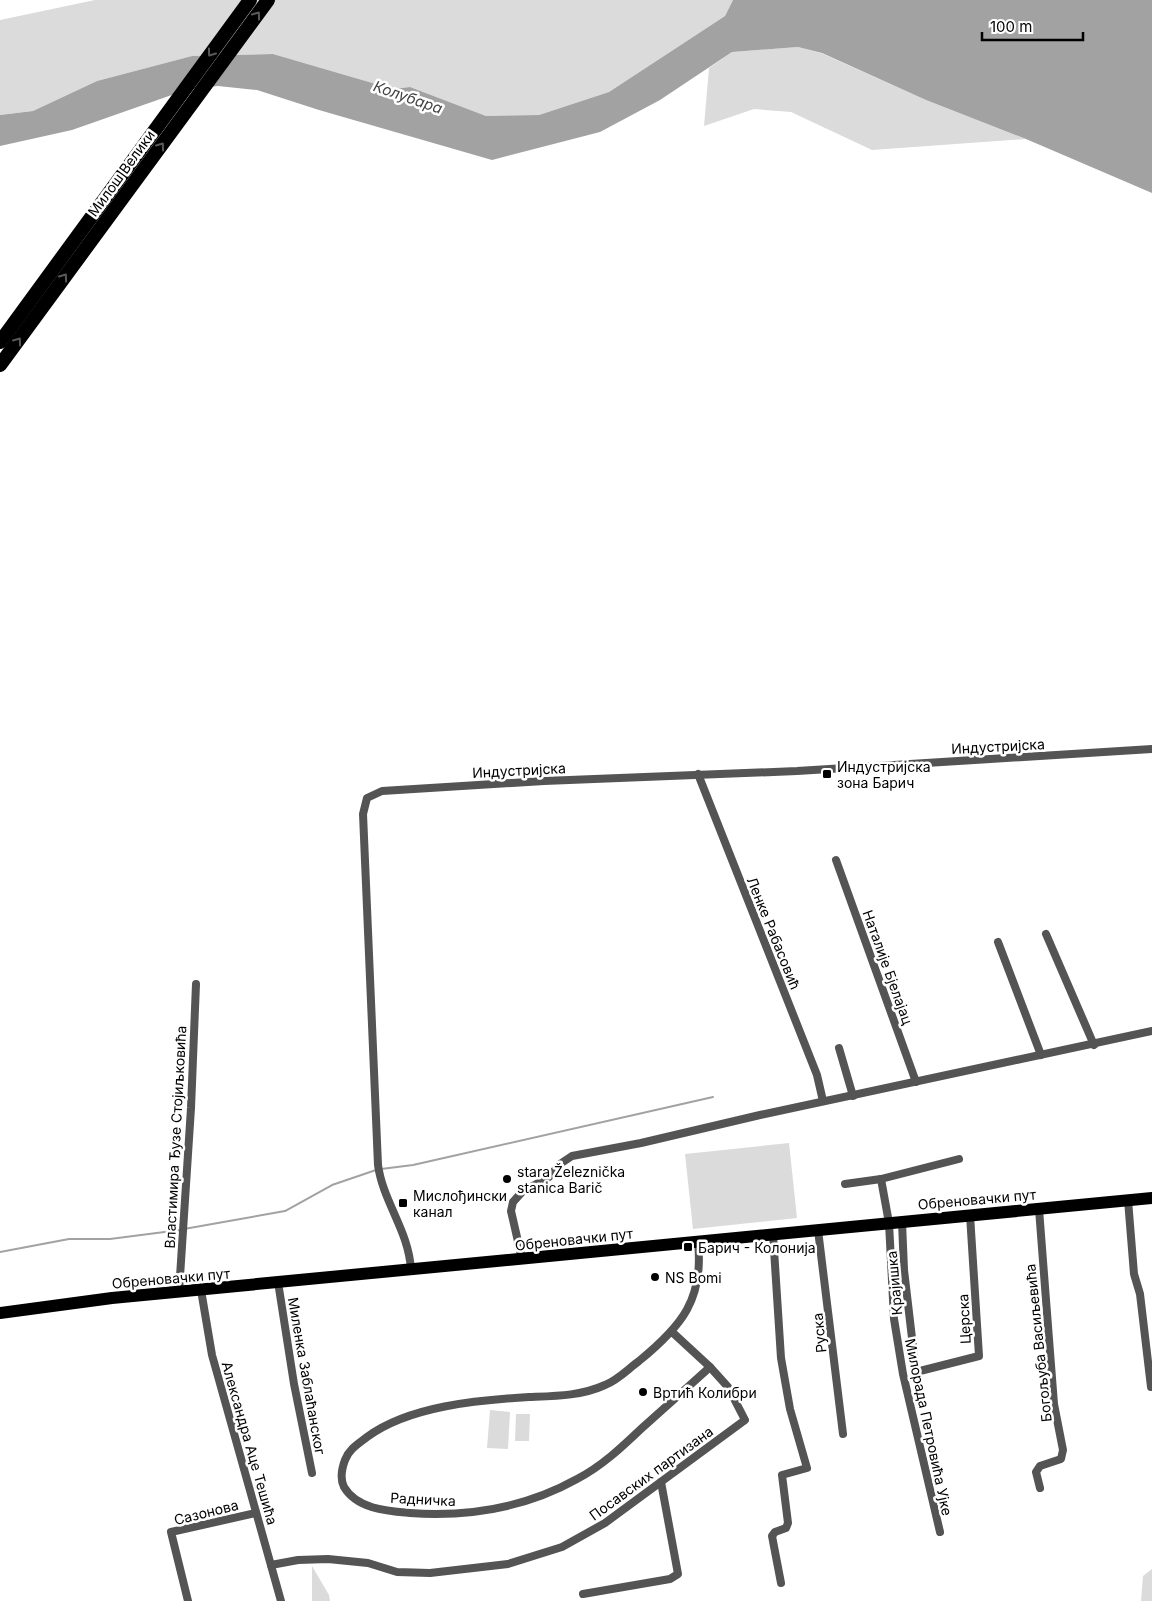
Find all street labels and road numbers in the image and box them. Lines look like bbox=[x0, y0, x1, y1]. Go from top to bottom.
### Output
street label: Милош Велики bbox=[84, 127, 158, 219]
street label: Индустријска bbox=[951, 735, 1045, 757]
street label: Индустријска bbox=[472, 759, 566, 781]
street label: Ленке Рабасовић bbox=[744, 874, 804, 992]
street label: Наталије Бјелајац bbox=[859, 907, 917, 1027]
street label: Властимира Ђузе Стојиљковића bbox=[161, 1025, 189, 1249]
street label: Обреновачки пут bbox=[917, 1185, 1037, 1213]
street label: Обреновачки пут bbox=[514, 1224, 634, 1254]
street label: Крајишка bbox=[883, 1250, 905, 1316]
street label: Богољуба Васиљевића bbox=[1021, 1263, 1055, 1423]
street label: Обреновачки пут bbox=[111, 1264, 231, 1292]
street label: Церска bbox=[954, 1293, 974, 1345]
street label: Миленка Заблаћанског bbox=[285, 1296, 329, 1456]
street label: Руска bbox=[808, 1312, 830, 1354]
street label: Милорада Петровића Ујке bbox=[902, 1337, 956, 1517]
street label: Александра Аце Тешића bbox=[219, 1359, 281, 1527]
street label: Посавских партизана bbox=[586, 1422, 716, 1524]
street label: Радничка bbox=[390, 1489, 456, 1509]
street label: Сазонова bbox=[172, 1496, 240, 1528]

